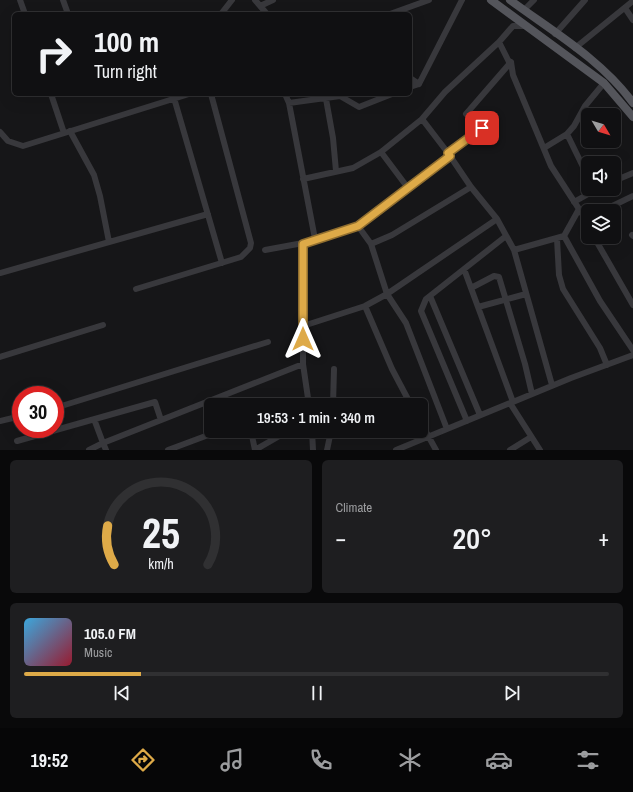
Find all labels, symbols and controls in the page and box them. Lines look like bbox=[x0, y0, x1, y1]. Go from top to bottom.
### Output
text: 100 m bbox=[94, 23, 159, 61]
icon: right bbox=[28, 28, 80, 80]
text: Turn right bbox=[94, 59, 157, 84]
north arrow bbox=[581, 108, 621, 148]
map controls bbox=[581, 108, 621, 244]
pin bbox=[465, 111, 499, 145]
icon: arrive bbox=[471, 117, 493, 139]
button: sound bbox=[581, 156, 621, 196]
button: layers bbox=[581, 204, 621, 244]
position arrow bbox=[282, 318, 324, 360]
speed limit sign: 30 bbox=[12, 386, 64, 438]
text: 19:53 · 1 min · 340 m bbox=[257, 407, 375, 428]
text: Climate bbox=[336, 499, 372, 516]
text: 25 bbox=[142, 504, 180, 560]
text: 20° bbox=[453, 518, 492, 558]
text: − bbox=[336, 523, 346, 553]
text: + bbox=[598, 523, 609, 553]
text: km/h bbox=[148, 553, 173, 572]
text: 105.0 FM bbox=[84, 623, 136, 644]
text: Music bbox=[84, 644, 112, 661]
icon: previous bbox=[111, 682, 133, 704]
icon: pause bbox=[306, 682, 328, 704]
icon: next bbox=[501, 682, 523, 704]
icon: directions bbox=[129, 746, 157, 774]
icon: music bbox=[218, 746, 246, 774]
icon: phone bbox=[307, 746, 335, 774]
icon: climate bbox=[396, 746, 424, 774]
icon: car bbox=[485, 746, 513, 774]
icon: filters bbox=[574, 746, 602, 774]
text: 19:52 bbox=[31, 748, 68, 773]

